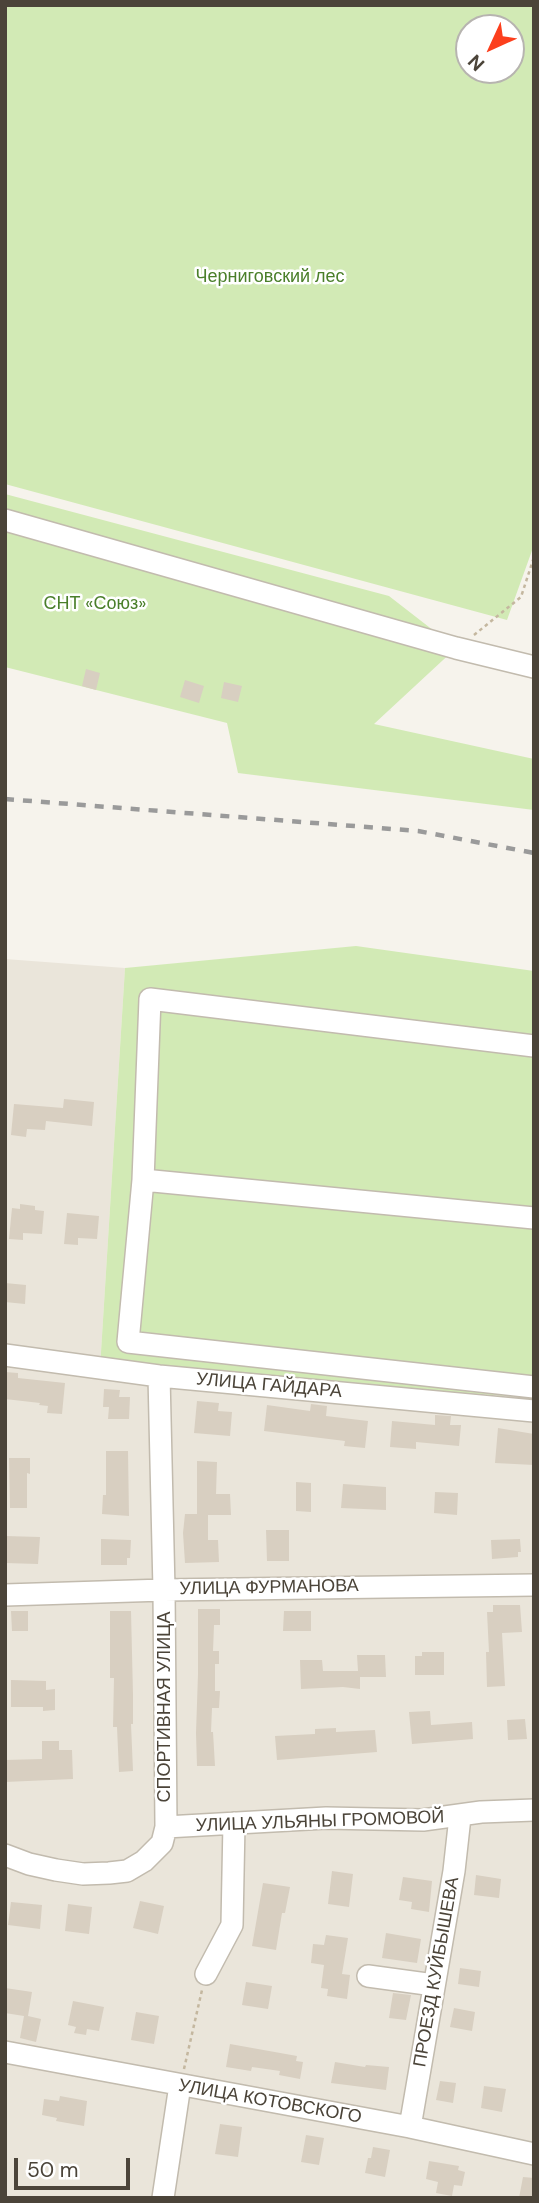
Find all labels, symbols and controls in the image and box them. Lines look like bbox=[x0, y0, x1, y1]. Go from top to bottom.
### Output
north arrow bbox=[455, 14, 525, 84]
text: N bbox=[462, 49, 490, 77]
park label: Черниговский лес bbox=[196, 266, 344, 288]
park label: СНТ «Союз» bbox=[44, 593, 146, 615]
street label: УЛИЦА ГАЙДАРА bbox=[195, 1369, 343, 1403]
street label: УЛИЦА ФУРМАНОВА bbox=[179, 1576, 359, 1600]
street label: СПОРТИВНАЯ УЛИЦА bbox=[154, 1612, 176, 1802]
street label: УЛИЦА УЛЬЯНЫ ГРОМОВОЙ bbox=[195, 1807, 445, 1837]
street label: ПРОЕЗД КУЙБЫШЕВА bbox=[410, 1875, 464, 2069]
street label: УЛИЦА КОТОВСКОГО bbox=[177, 2075, 363, 2129]
scale bar bbox=[18, 2144, 133, 2188]
text: 50 m bbox=[27, 2156, 78, 2184]

